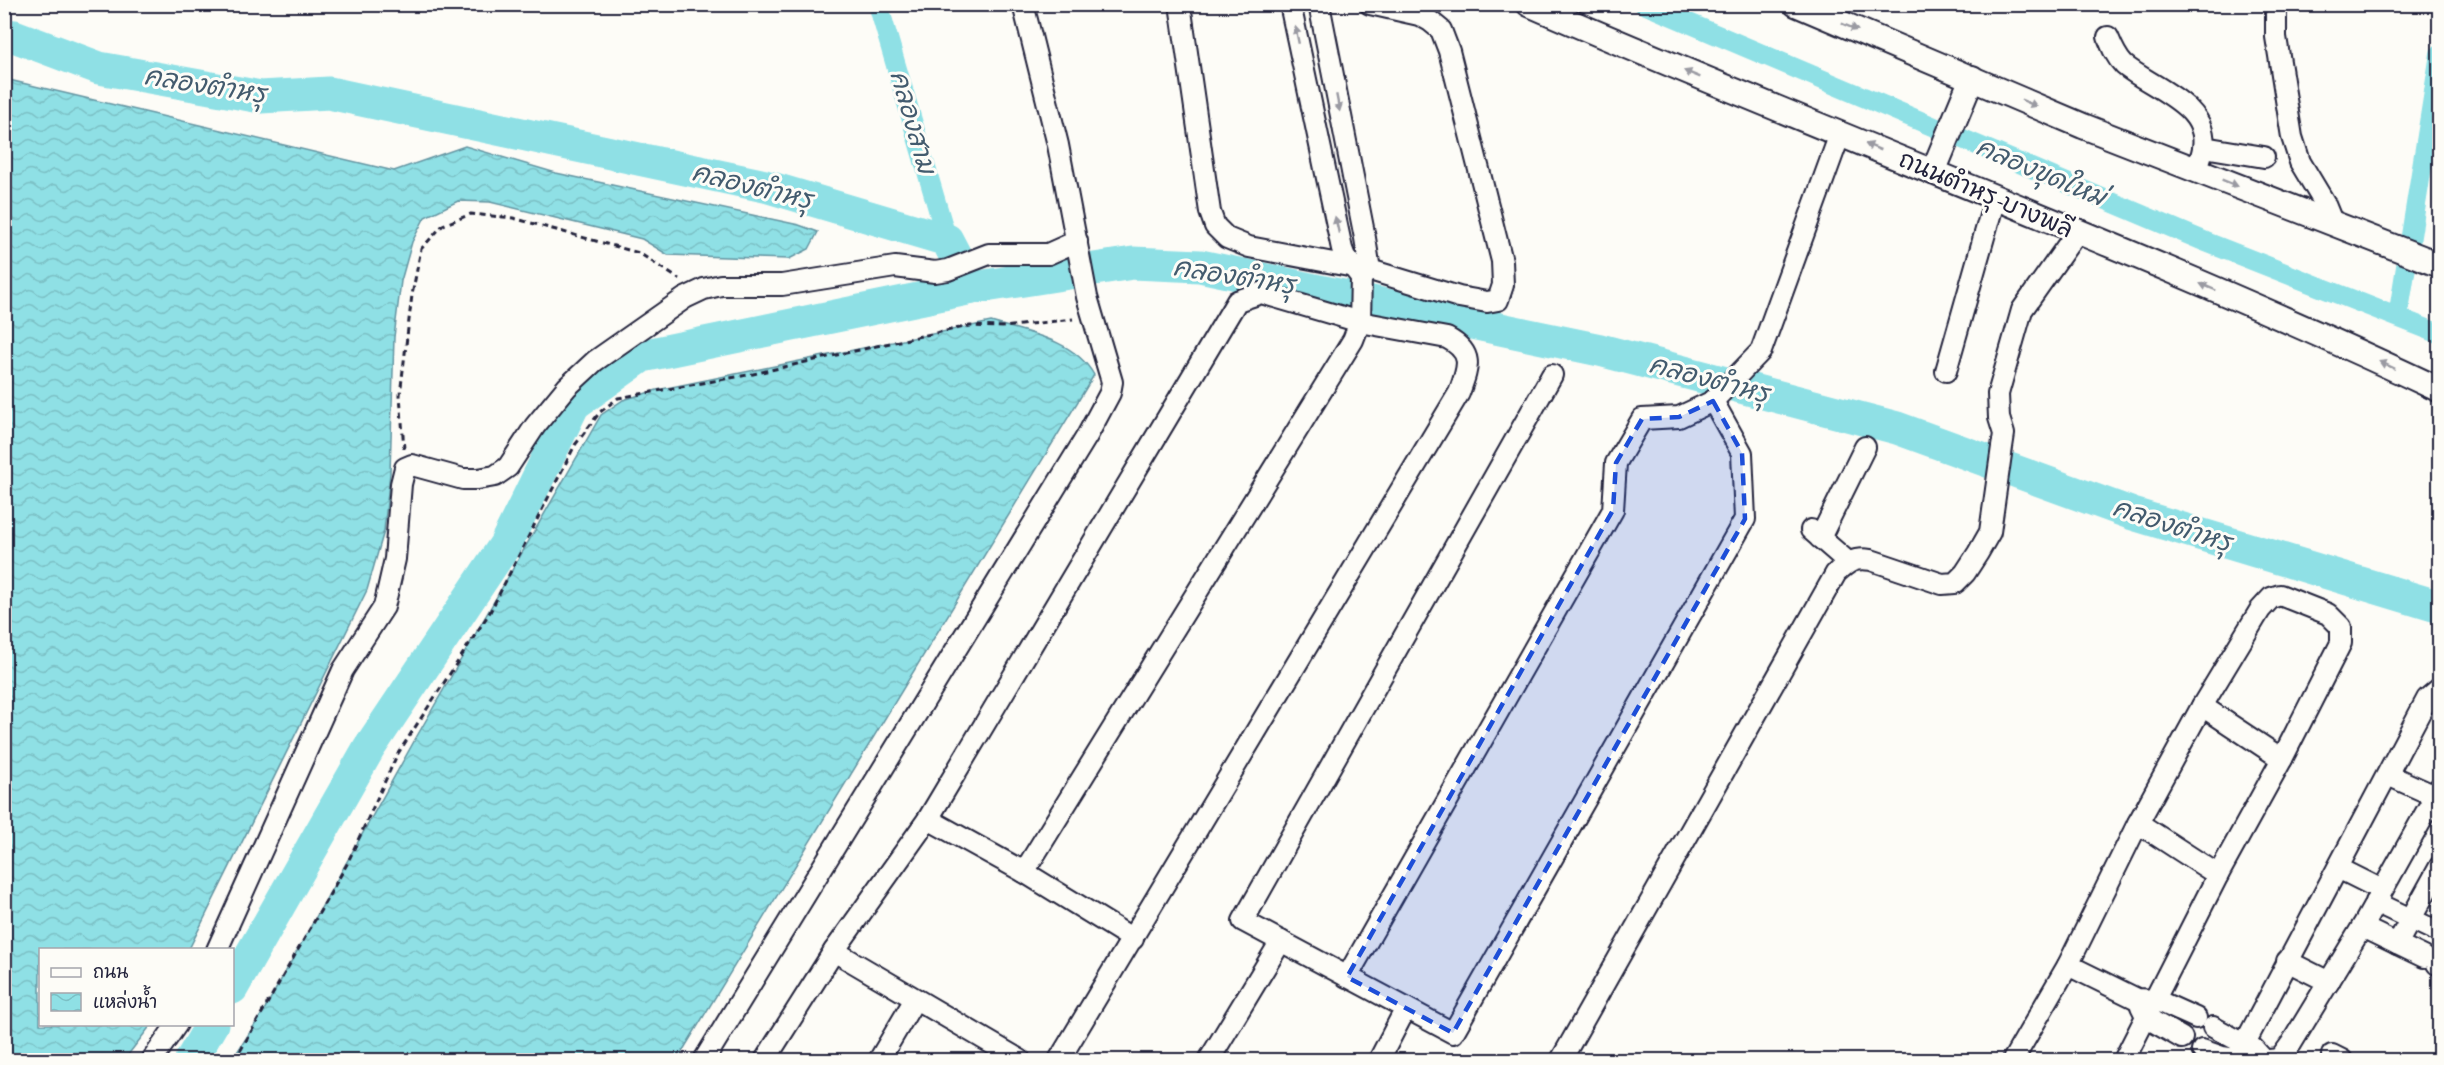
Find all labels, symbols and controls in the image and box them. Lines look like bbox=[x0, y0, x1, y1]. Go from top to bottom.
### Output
one-way arrow bbox=[1841, 22, 1859, 32]
one-way arrow bbox=[1292, 25, 1301, 44]
water label: คลองตำหรุ bbox=[142, 59, 271, 114]
water label: คลองสาม bbox=[883, 67, 944, 180]
one-way arrow bbox=[1683, 69, 1701, 79]
one-way arrow bbox=[1334, 94, 1343, 113]
one-way arrow bbox=[2021, 98, 2039, 108]
water label: คลองขุดใหม่ bbox=[1970, 129, 2116, 219]
one-way arrow bbox=[1864, 142, 1882, 151]
street label: ถนนตำหรุ-บางพลี bbox=[1893, 143, 2078, 247]
water label: คลองตำหรุ bbox=[688, 155, 818, 220]
one-way arrow bbox=[2221, 179, 2239, 188]
one-way arrow bbox=[1331, 216, 1341, 235]
water label: คลองตำหรุ bbox=[1171, 250, 1300, 305]
one-way arrow bbox=[2199, 282, 2217, 291]
water label: คลองตำหรุ bbox=[1645, 347, 1775, 414]
one-way arrow bbox=[2378, 360, 2395, 369]
water label: คลองตำหรุ bbox=[2108, 490, 2238, 563]
legend bbox=[39, 948, 234, 1026]
text: ถนน bbox=[93, 961, 128, 983]
text: แหล่งน้ำ bbox=[93, 985, 157, 1013]

